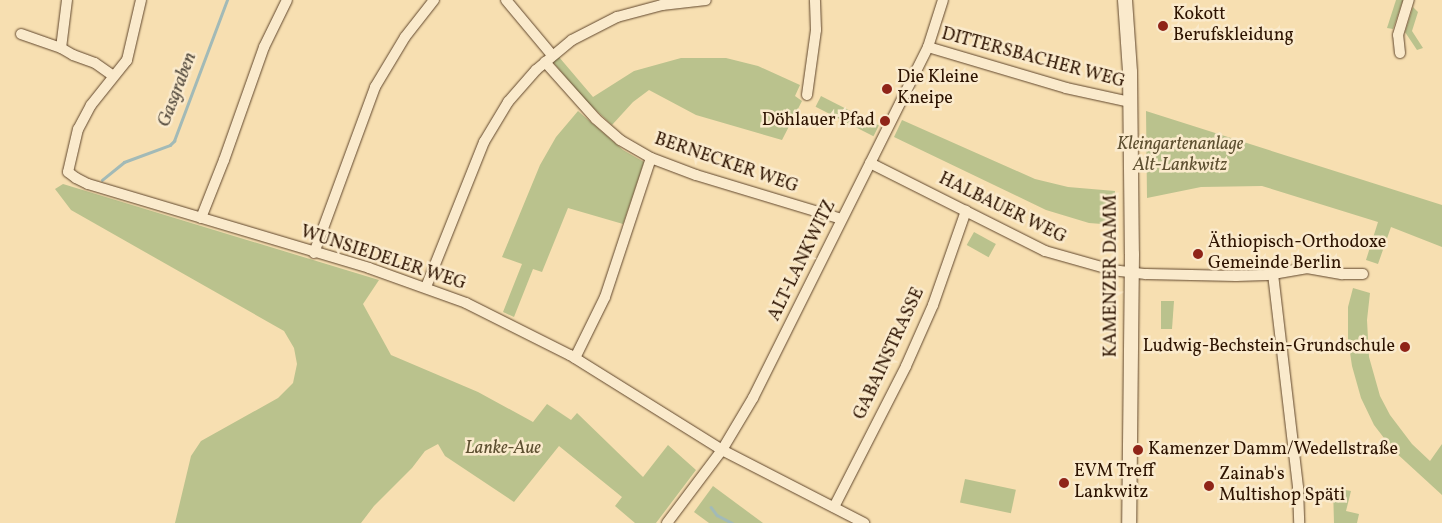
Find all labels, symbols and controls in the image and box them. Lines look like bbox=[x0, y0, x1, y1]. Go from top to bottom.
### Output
place label: Kokott Berufskleidung bbox=[1173, 5, 1294, 48]
marker: Kokott Berufskleidung bbox=[1157, 20, 1169, 32]
street label: DITTERSBACHER WEG bbox=[939, 24, 1127, 94]
water label: Gasgraben bbox=[153, 49, 203, 131]
place label: Die Kleine Kneipe bbox=[897, 68, 979, 110]
marker: Die Kleine Kneipe bbox=[881, 83, 893, 95]
place label: Döhlauer Pfad bbox=[762, 110, 875, 132]
marker: Döhlauer Pfad bbox=[879, 115, 891, 127]
street label: BERNECKER WEG bbox=[651, 129, 801, 199]
park label: Kleingartenanlage Alt-Lankwitz bbox=[1117, 135, 1243, 178]
street label: HALBAUER WEG bbox=[934, 169, 1070, 249]
street label: KAMENZER DAMM bbox=[1101, 195, 1123, 357]
street label: ALT-LANKWITZ bbox=[764, 197, 842, 325]
street label: WUNSIEDELER WEG bbox=[297, 222, 469, 296]
place label: Äthiopisch-Orthodoxe Gemeinde Berlin bbox=[1208, 233, 1386, 276]
marker: Äthiopisch-Orthodoxe Gemeinde Berlin bbox=[1192, 248, 1204, 260]
street label: GABAINSTRASSE bbox=[850, 284, 930, 424]
place label: Ludwig-Bechstein-Grundschule bbox=[1143, 336, 1395, 358]
marker: Ludwig-Bechstein-Grundschule bbox=[1399, 341, 1411, 353]
park label: Lanke-Aue bbox=[465, 438, 541, 460]
place label: Kamenzer Damm/Wedellstraße bbox=[1148, 439, 1398, 461]
marker: Kamenzer Damm/Wedellstraße bbox=[1132, 444, 1144, 456]
place label: EVM Treff Lankwitz bbox=[1074, 462, 1155, 504]
place label: Zainab's Multishop Späti bbox=[1219, 465, 1345, 508]
marker: EVM Treff Lankwitz bbox=[1058, 477, 1070, 489]
marker: Zainab's Multishop Späti bbox=[1203, 480, 1215, 492]

